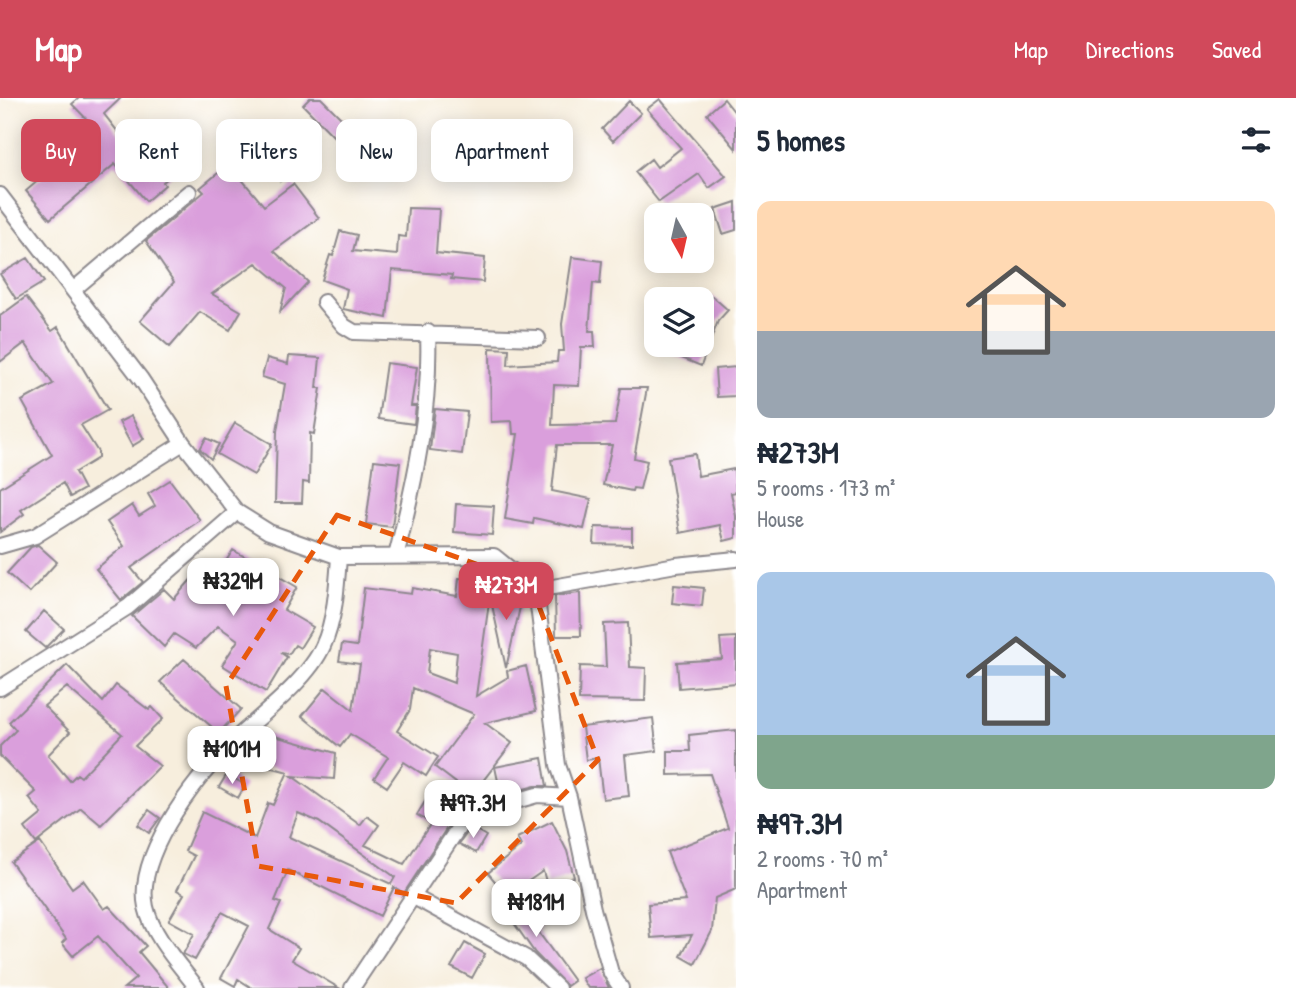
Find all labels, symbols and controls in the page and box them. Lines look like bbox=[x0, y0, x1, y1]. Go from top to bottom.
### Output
text: Map bbox=[35, 27, 82, 71]
text: Map bbox=[1014, 33, 1048, 65]
text: Directions bbox=[1086, 33, 1174, 65]
text: Saved bbox=[1212, 33, 1261, 65]
chip: Buy bbox=[21, 119, 101, 182]
chip: Rent bbox=[115, 119, 202, 182]
chip: Filters bbox=[216, 119, 322, 182]
chip: New bbox=[336, 119, 417, 182]
chip: Apartment bbox=[431, 119, 573, 182]
text: 5 homes bbox=[757, 120, 845, 160]
icon: filters bbox=[1237, 121, 1275, 159]
north arrow bbox=[644, 203, 714, 273]
map controls bbox=[644, 203, 714, 357]
icon: home bbox=[953, 247, 1079, 373]
button: layers bbox=[644, 287, 714, 357]
text: ₦273M bbox=[757, 432, 839, 472]
text: 5 rooms · 173 m² bbox=[757, 472, 895, 503]
text: House bbox=[757, 503, 804, 534]
pin: ₦329M bbox=[184, 559, 282, 618]
pin: ₦273M bbox=[457, 562, 555, 622]
text: ₦329M bbox=[203, 565, 263, 596]
text: ₦273M bbox=[475, 569, 537, 600]
icon: home bbox=[953, 618, 1079, 744]
pin: ₦101M bbox=[183, 726, 281, 786]
text: ₦101M bbox=[203, 733, 261, 764]
pin: ₦97.3M bbox=[416, 780, 530, 840]
text: ₦97.3M bbox=[440, 787, 506, 818]
text: ₦97.3M bbox=[757, 803, 842, 843]
text: 2 rooms · 70 m² bbox=[757, 843, 888, 874]
text: Apartment bbox=[757, 874, 847, 905]
pin: ₦181M bbox=[487, 880, 585, 939]
text: ₦181M bbox=[508, 886, 564, 917]

